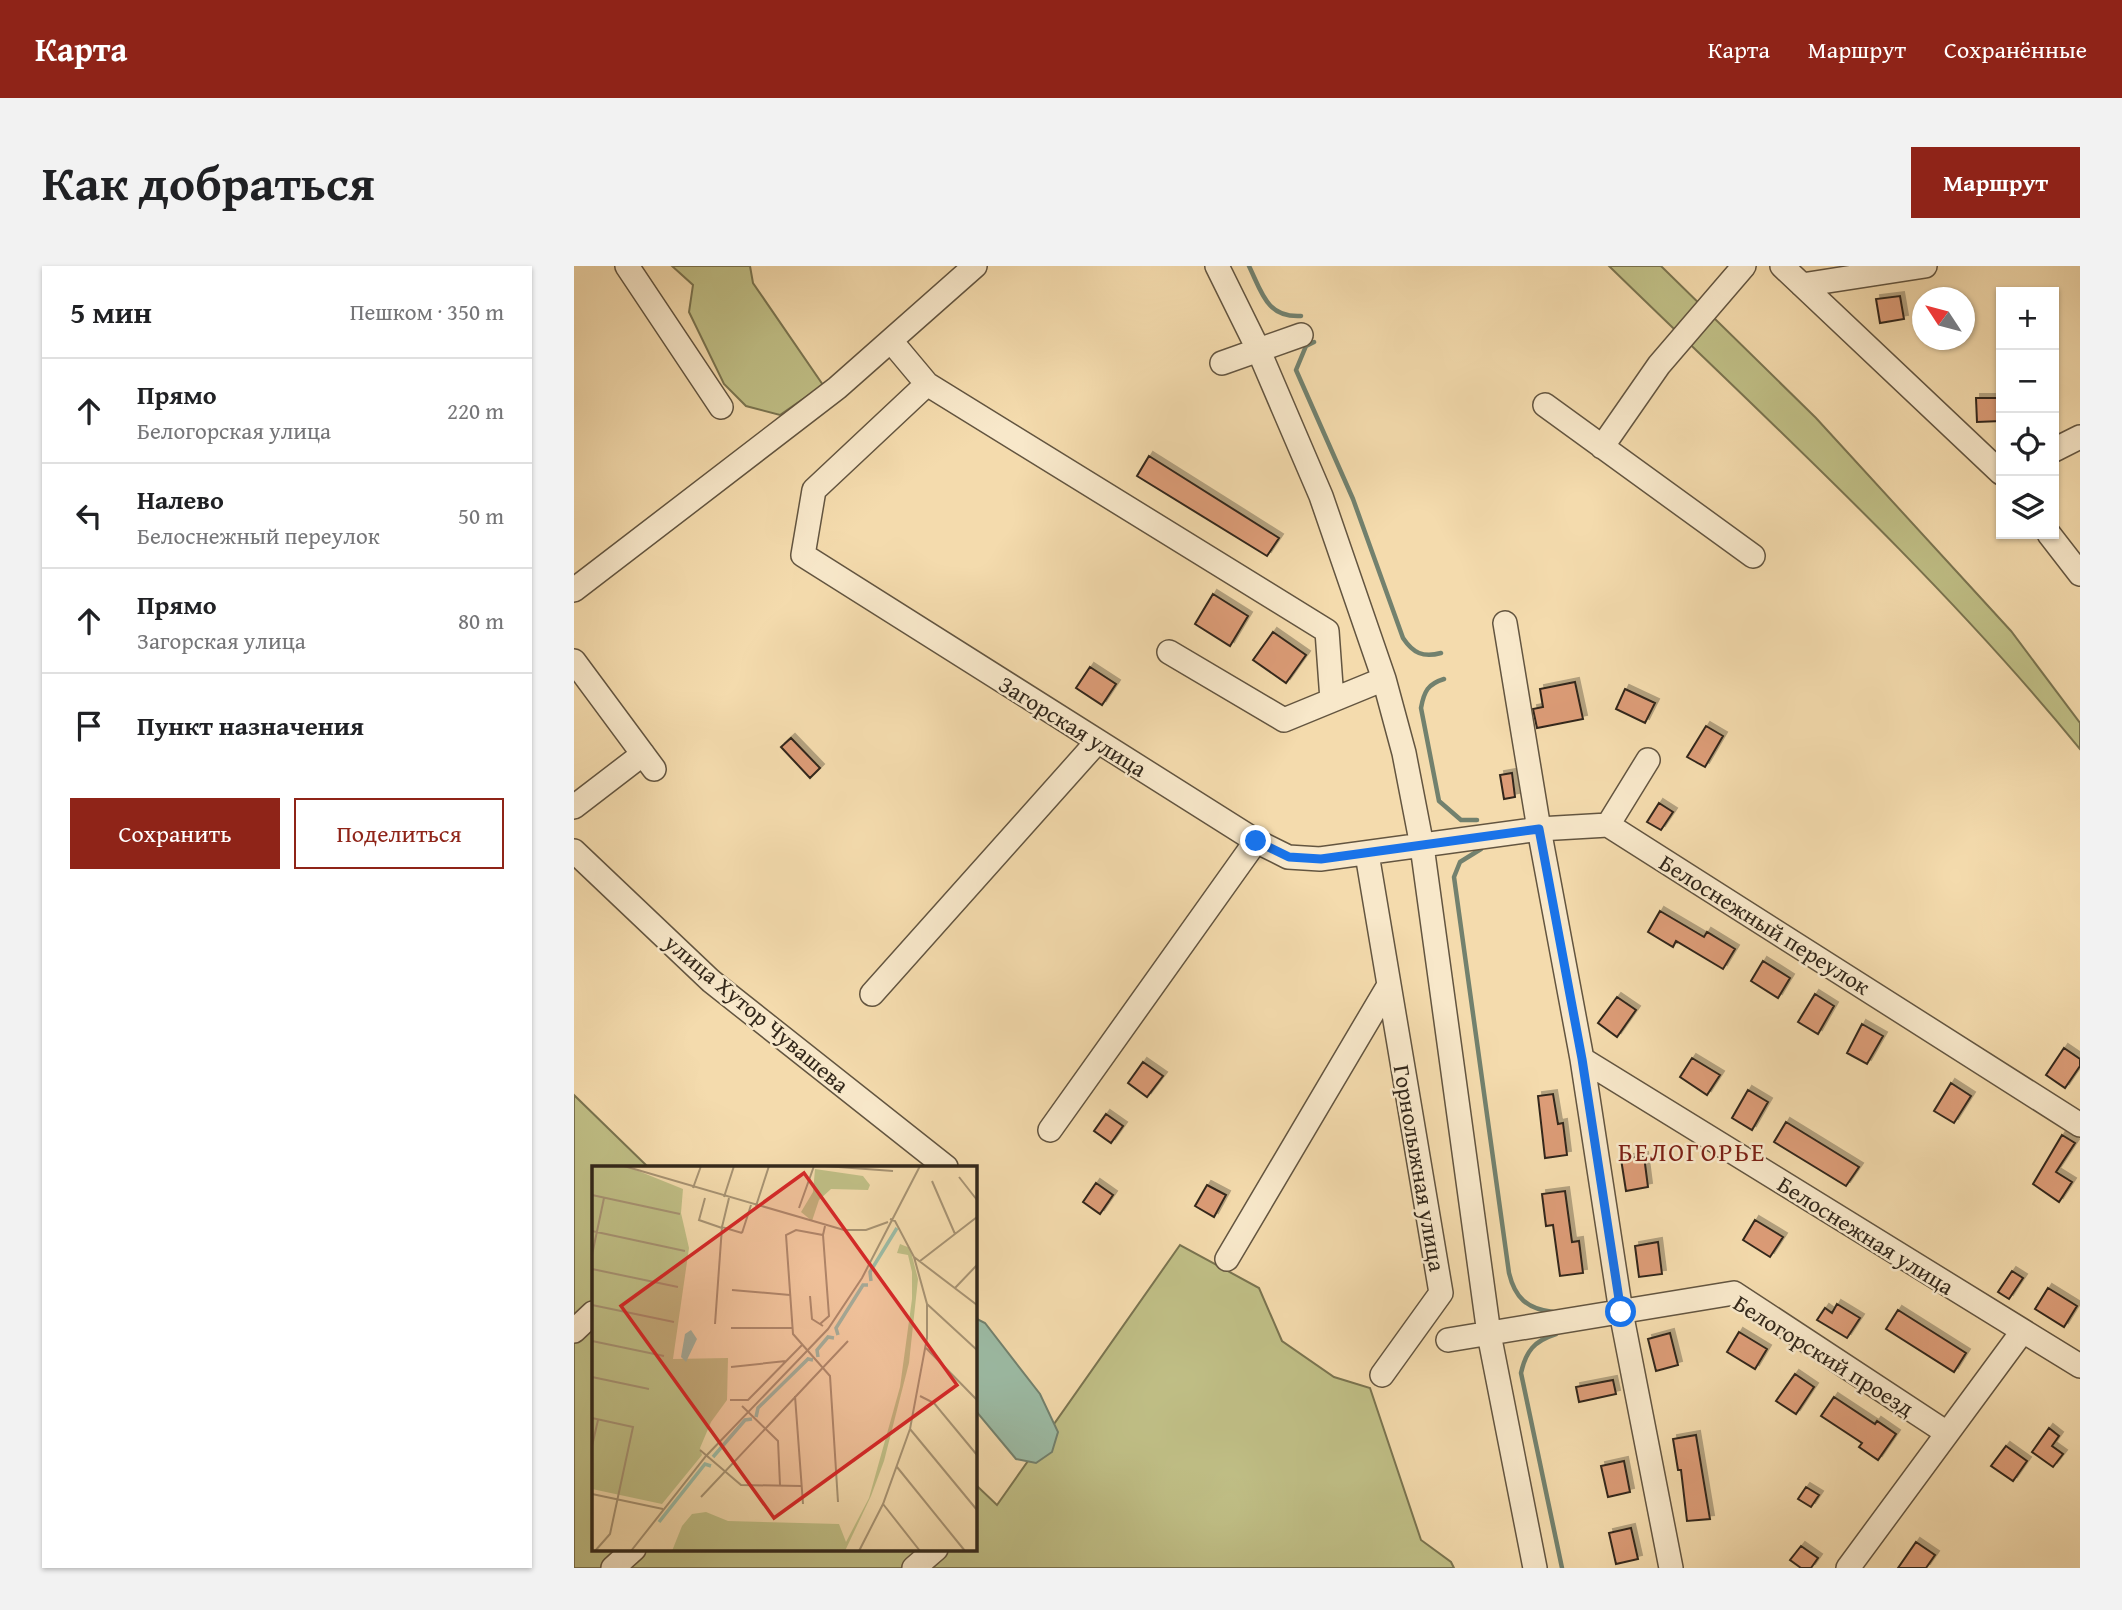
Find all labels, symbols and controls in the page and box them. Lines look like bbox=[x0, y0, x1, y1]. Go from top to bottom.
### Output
text: Карта bbox=[35, 25, 127, 73]
text: Карта bbox=[1708, 32, 1770, 67]
text: Маршрут bbox=[1808, 32, 1906, 67]
text: Сохранённые bbox=[1944, 32, 2087, 67]
text: Как добраться bbox=[42, 146, 375, 218]
button: Маршрут bbox=[1911, 147, 2080, 218]
north arrow bbox=[1912, 287, 1975, 350]
map controls bbox=[1996, 287, 2059, 539]
button: + bbox=[1996, 287, 2059, 350]
text: 5 мин bbox=[70, 290, 152, 334]
text: Пешком · 350 m bbox=[350, 295, 504, 328]
button: − bbox=[1996, 350, 2059, 413]
text: Прямо bbox=[137, 375, 217, 414]
icon: ahead bbox=[70, 392, 108, 430]
text: 220 m bbox=[447, 394, 504, 427]
button: locate bbox=[1996, 413, 2059, 476]
text: Белогорская улица bbox=[137, 414, 331, 447]
button: layers bbox=[1996, 476, 2059, 539]
text: Налево bbox=[137, 480, 224, 519]
icon: left bbox=[70, 497, 108, 535]
text: 50 m bbox=[458, 499, 504, 532]
text: Белоснежный переулок bbox=[137, 519, 380, 552]
text: Прямо bbox=[137, 585, 217, 624]
icon: ahead bbox=[70, 602, 108, 640]
text: 80 m bbox=[458, 604, 504, 637]
text: Загорская улица bbox=[137, 624, 306, 657]
street label: Загорская улица bbox=[993, 667, 1153, 785]
text: Пункт назначения bbox=[137, 706, 364, 745]
icon: arrive bbox=[70, 707, 108, 745]
button: Сохранить bbox=[70, 798, 280, 869]
button: Поделиться bbox=[294, 798, 504, 869]
route end bbox=[1240, 825, 1271, 856]
street label: Белоснежный переулок bbox=[1653, 846, 1877, 1002]
street label: улица Хутор Чувашева bbox=[657, 925, 856, 1100]
street label: Горнолыжная улица bbox=[1386, 1062, 1454, 1274]
district label: БЕЛОГОРЬЕ bbox=[1618, 1132, 1766, 1171]
inset map bbox=[592, 1166, 976, 1550]
street label: Белоснежная улица bbox=[1771, 1167, 1961, 1303]
street label: Белогорский проезд bbox=[1727, 1286, 1921, 1424]
route start bbox=[1605, 1296, 1636, 1327]

